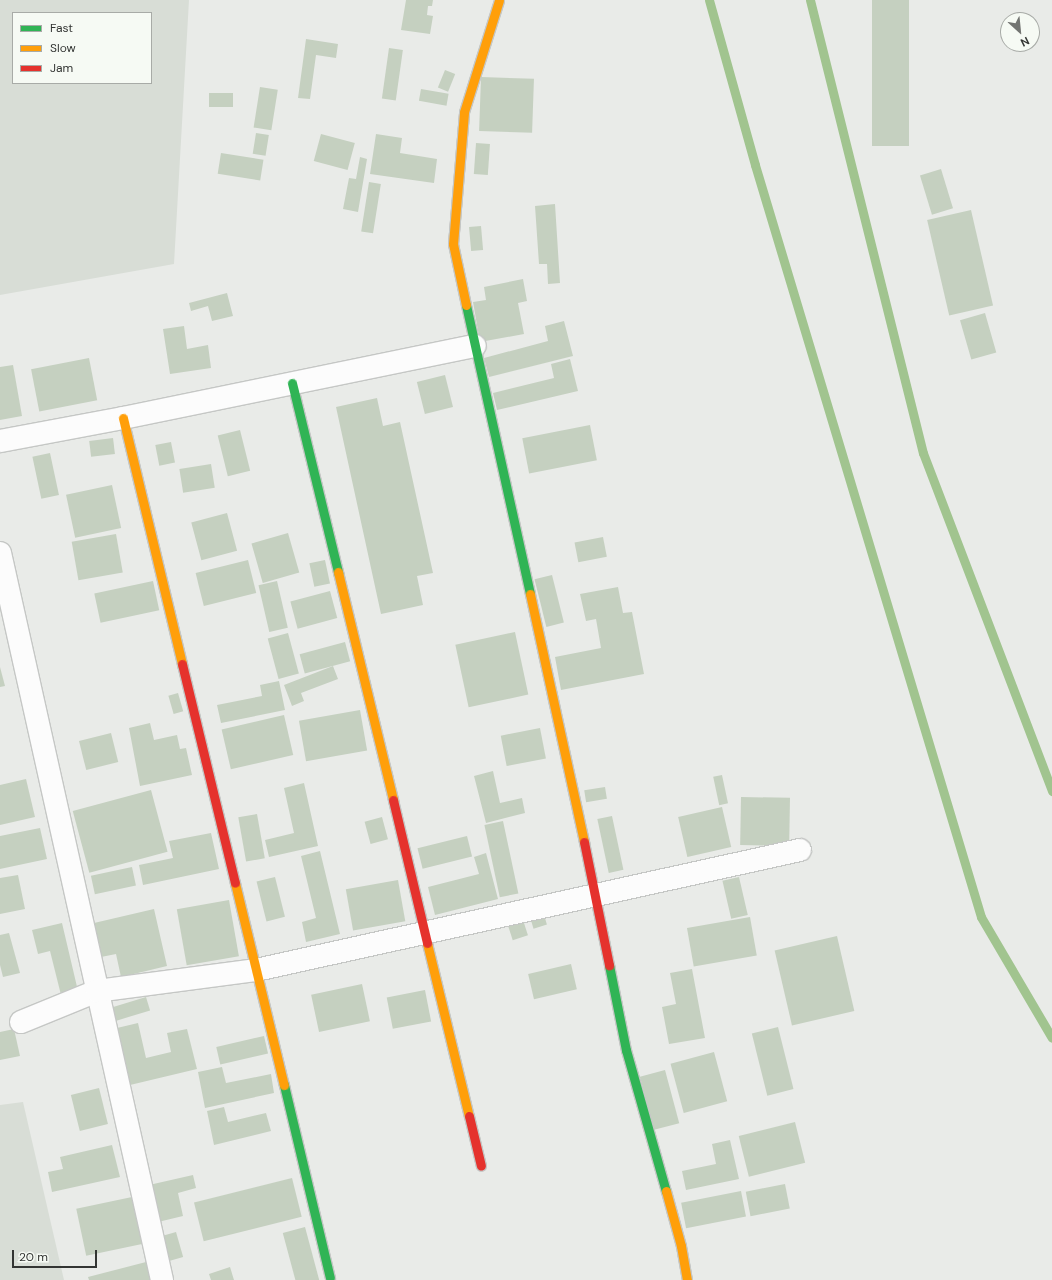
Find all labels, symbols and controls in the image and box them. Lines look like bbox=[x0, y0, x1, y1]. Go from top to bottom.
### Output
legend bbox=[12, 12, 152, 84]
north arrow bbox=[1000, 12, 1040, 52]
text: Fast bbox=[50, 20, 73, 36]
text: N bbox=[1018, 34, 1032, 50]
text: Slow bbox=[50, 40, 76, 56]
text: Jam bbox=[50, 60, 73, 76]
scale bar bbox=[14, 1242, 99, 1268]
text: 20 m bbox=[19, 1249, 48, 1265]

